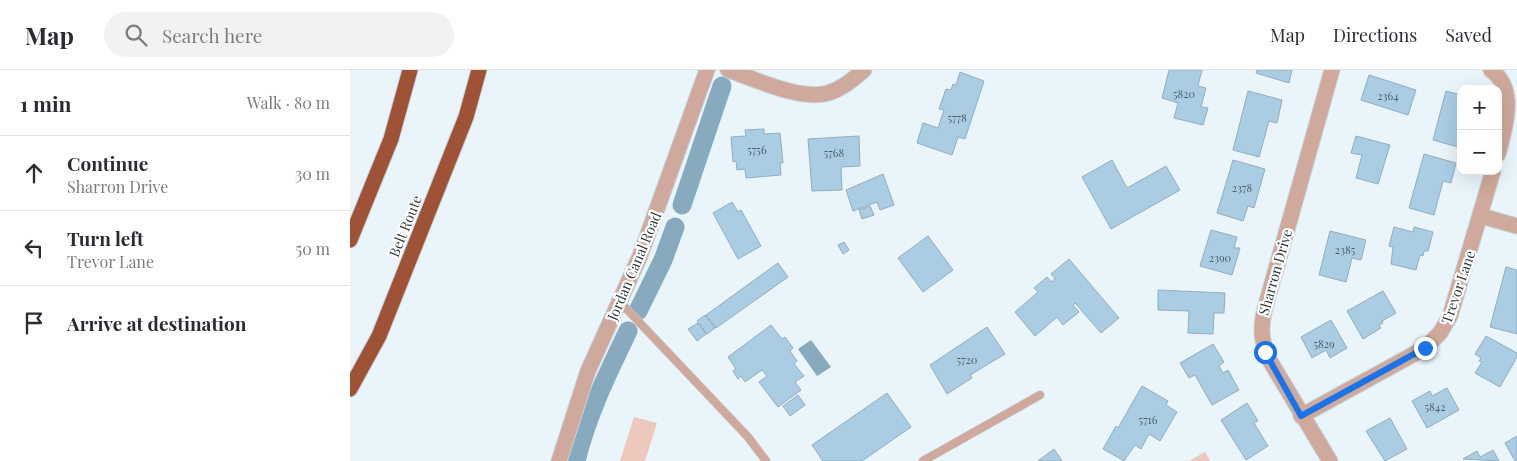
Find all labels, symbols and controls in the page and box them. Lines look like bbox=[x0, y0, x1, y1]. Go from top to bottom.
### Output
search box bbox=[104, 12, 454, 57]
text: Map bbox=[25, 19, 74, 51]
icon: search bbox=[122, 21, 150, 49]
text: Search here bbox=[162, 22, 262, 48]
text: Map bbox=[1270, 23, 1305, 47]
text: Directions bbox=[1333, 23, 1417, 47]
text: Saved bbox=[1445, 23, 1492, 47]
map controls bbox=[1457, 85, 1502, 175]
button: + bbox=[1457, 85, 1502, 130]
house number: 5820 bbox=[1173, 86, 1195, 101]
house number: 2364 bbox=[1377, 88, 1399, 103]
text: 1 min bbox=[20, 89, 71, 117]
text: Walk · 80 m bbox=[247, 92, 330, 113]
house number: 5778 bbox=[947, 110, 967, 125]
button: − bbox=[1457, 130, 1502, 175]
house number: 5756 bbox=[747, 142, 767, 157]
house number: 5768 bbox=[824, 145, 844, 160]
text: Continue bbox=[67, 150, 148, 176]
icon: ahead bbox=[20, 159, 48, 187]
text: 30 m bbox=[295, 163, 330, 184]
text: Sharron Drive bbox=[67, 176, 168, 197]
house number: 2378 bbox=[1232, 180, 1252, 195]
street label: Belt Route bbox=[384, 192, 426, 260]
street label: Jordan Canal Road bbox=[602, 209, 665, 324]
text: Turn left bbox=[67, 225, 144, 251]
street label: Sharron Drive bbox=[1254, 227, 1296, 317]
icon: left bbox=[20, 234, 48, 262]
text: 50 m bbox=[296, 238, 330, 259]
house number: 2385 bbox=[1335, 242, 1356, 257]
street label: Trevor Lane bbox=[1437, 248, 1479, 326]
house number: 2390 bbox=[1209, 250, 1232, 265]
text: Trevor Lane bbox=[67, 251, 154, 272]
icon: arrive bbox=[20, 309, 48, 337]
text: Arrive at destination bbox=[67, 310, 247, 336]
house number: 5829 bbox=[1313, 336, 1335, 351]
route end bbox=[1414, 337, 1437, 360]
route start bbox=[1254, 341, 1277, 364]
house number: 5720 bbox=[957, 352, 978, 367]
house number: 5842 bbox=[1425, 399, 1446, 414]
house number: 5716 bbox=[1139, 412, 1158, 427]

